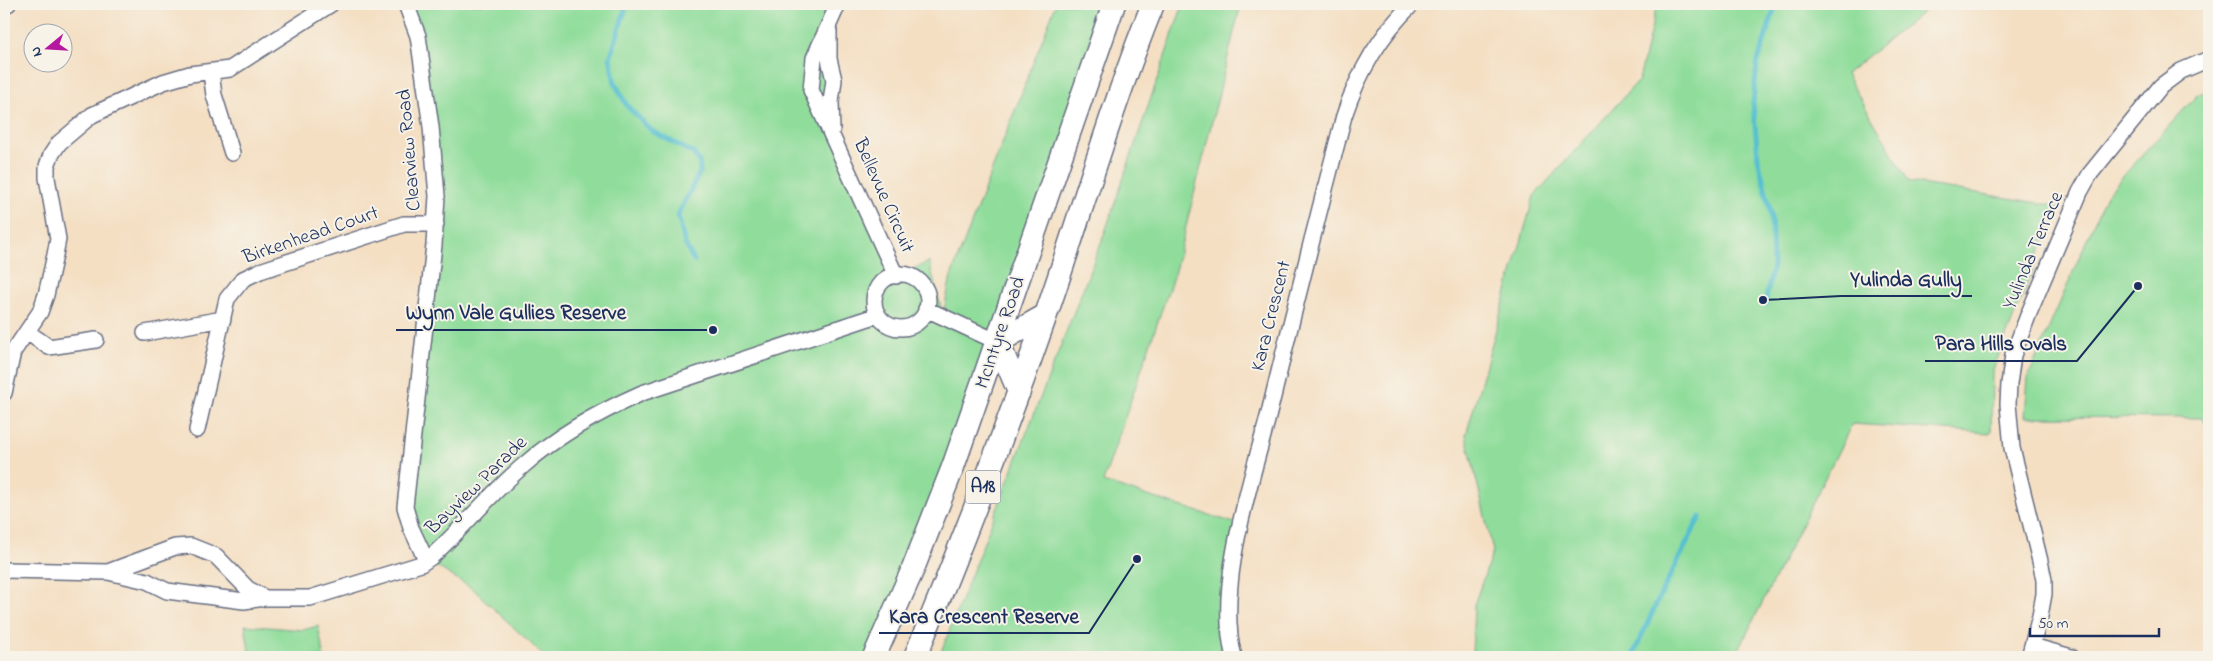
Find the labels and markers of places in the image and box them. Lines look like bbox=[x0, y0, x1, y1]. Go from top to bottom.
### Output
callout: Yulinda Gully bbox=[1841, 260, 1972, 296]
callout: Wynn Vale Gullies Reserve bbox=[396, 294, 636, 330]
callout: Para Hills Ovals bbox=[1925, 325, 2077, 361]
callout: Kara Crescent Reserve bbox=[879, 597, 1089, 633]

